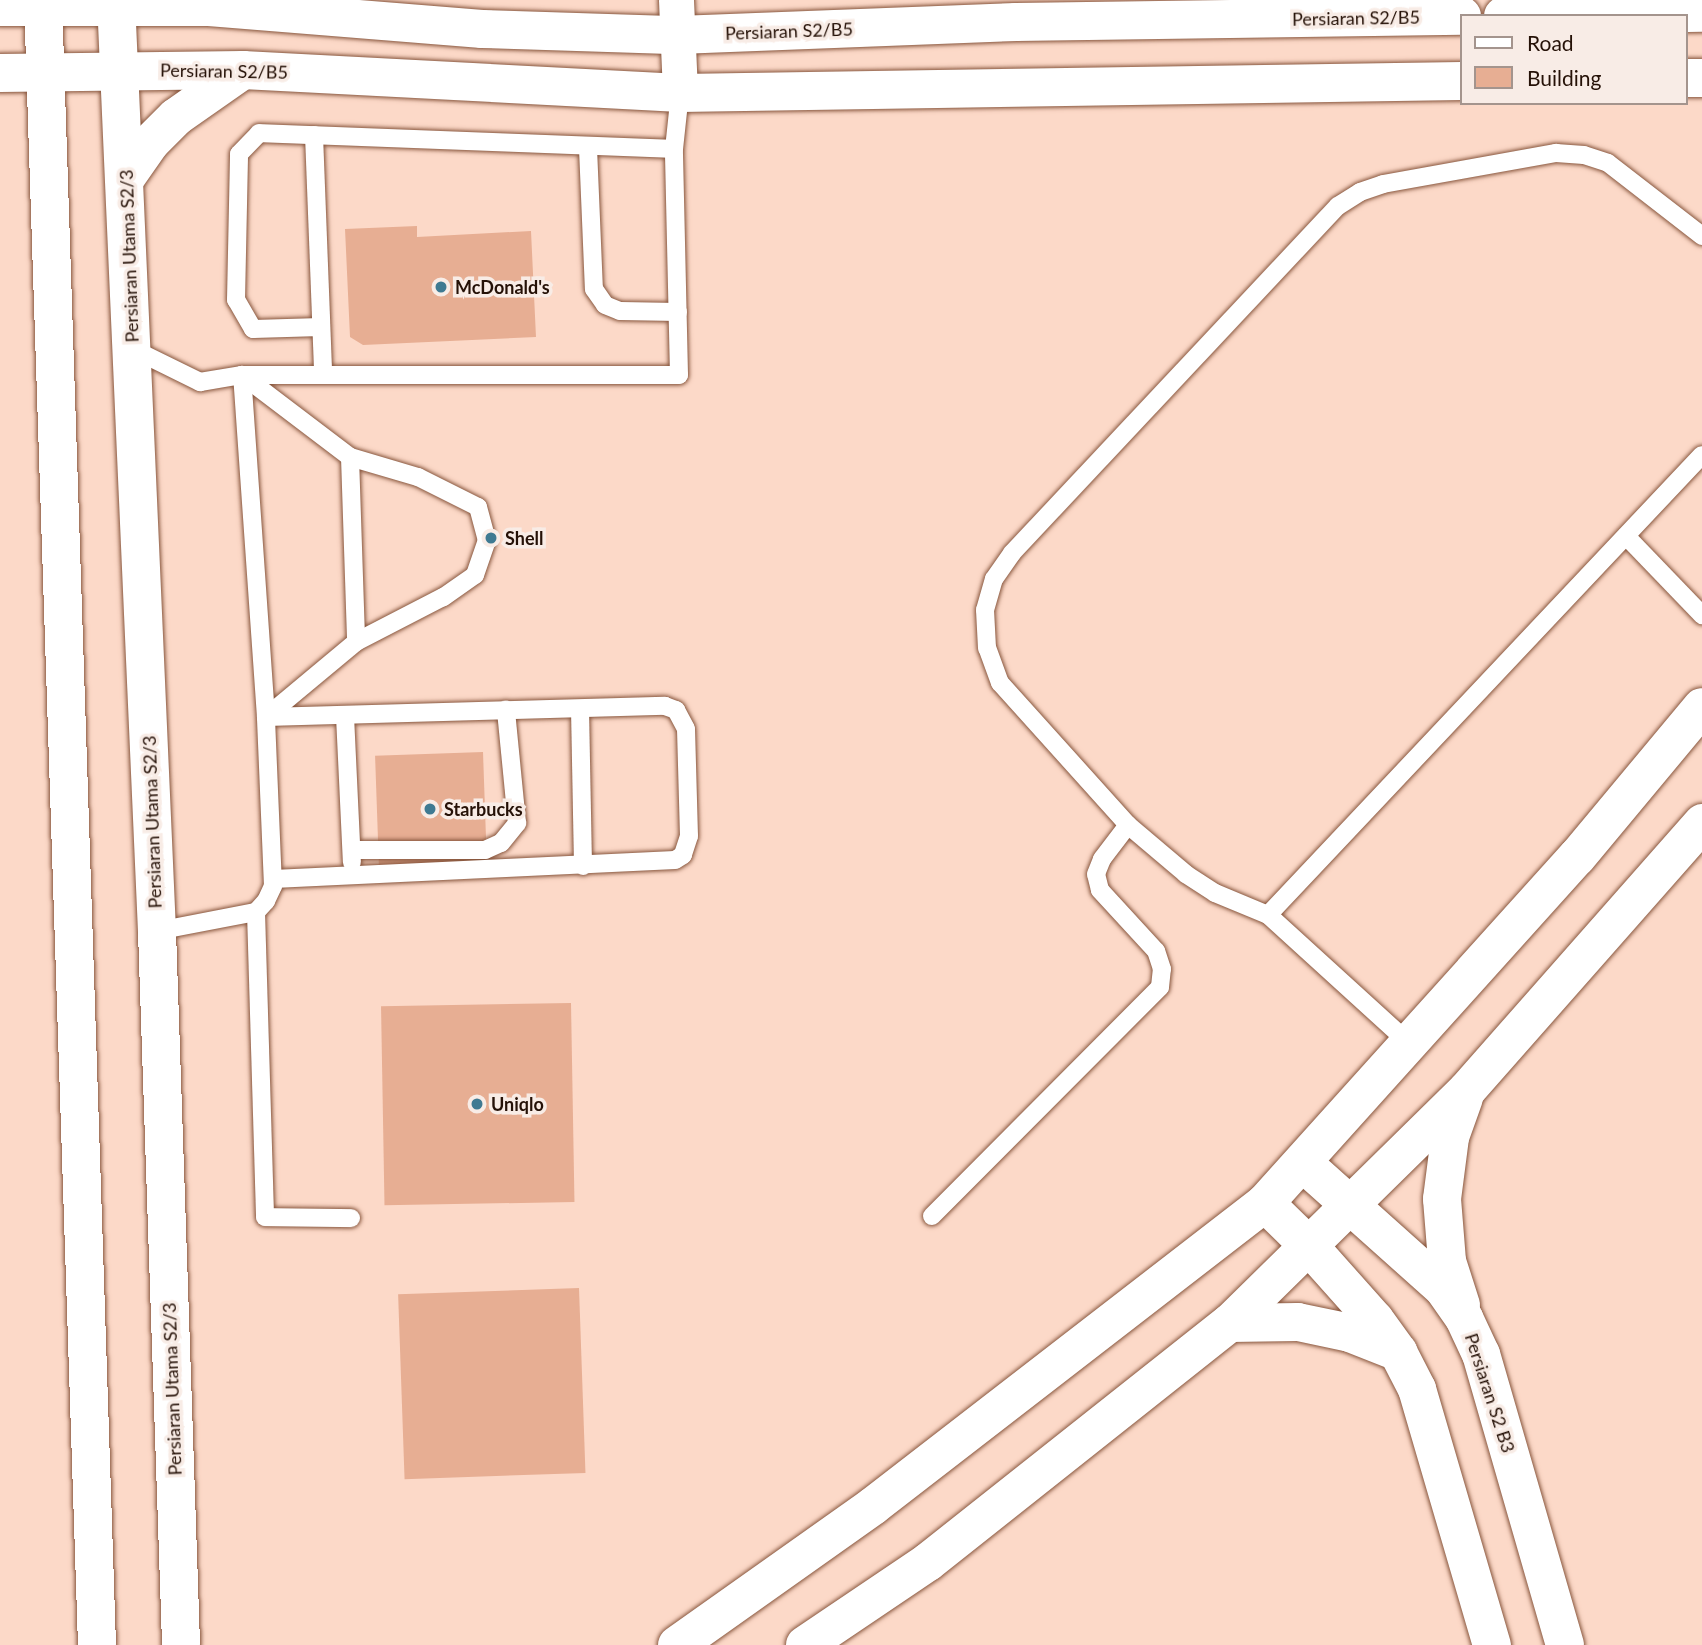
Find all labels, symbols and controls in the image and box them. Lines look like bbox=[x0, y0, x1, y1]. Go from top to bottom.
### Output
street label: Persiaran S2/B5 bbox=[1292, 6, 1420, 30]
legend bbox=[1460, 14, 1688, 105]
street label: Persiaran S2/B5 bbox=[725, 18, 853, 44]
text: Road bbox=[1527, 30, 1574, 55]
street label: Persiaran S2/B5 bbox=[160, 59, 288, 83]
text: Building bbox=[1527, 65, 1602, 90]
street label: Persiaran Utama S2/3 bbox=[115, 169, 143, 343]
place label: McDonald's bbox=[455, 276, 550, 298]
marker: McDonald's bbox=[433, 279, 449, 295]
place label: Shell bbox=[505, 527, 543, 549]
marker: Shell bbox=[483, 530, 499, 546]
street label: Persiaran Utama S2/3 bbox=[138, 735, 166, 909]
place label: Starbucks bbox=[444, 798, 523, 820]
marker: Starbucks bbox=[422, 801, 438, 817]
place label: Uniqlo bbox=[491, 1093, 544, 1115]
marker: Uniqlo bbox=[469, 1096, 485, 1112]
street label: Persiaran Utama S2/3 bbox=[158, 1302, 186, 1476]
street label: Persiaran S2 B3 bbox=[1461, 1331, 1519, 1455]

